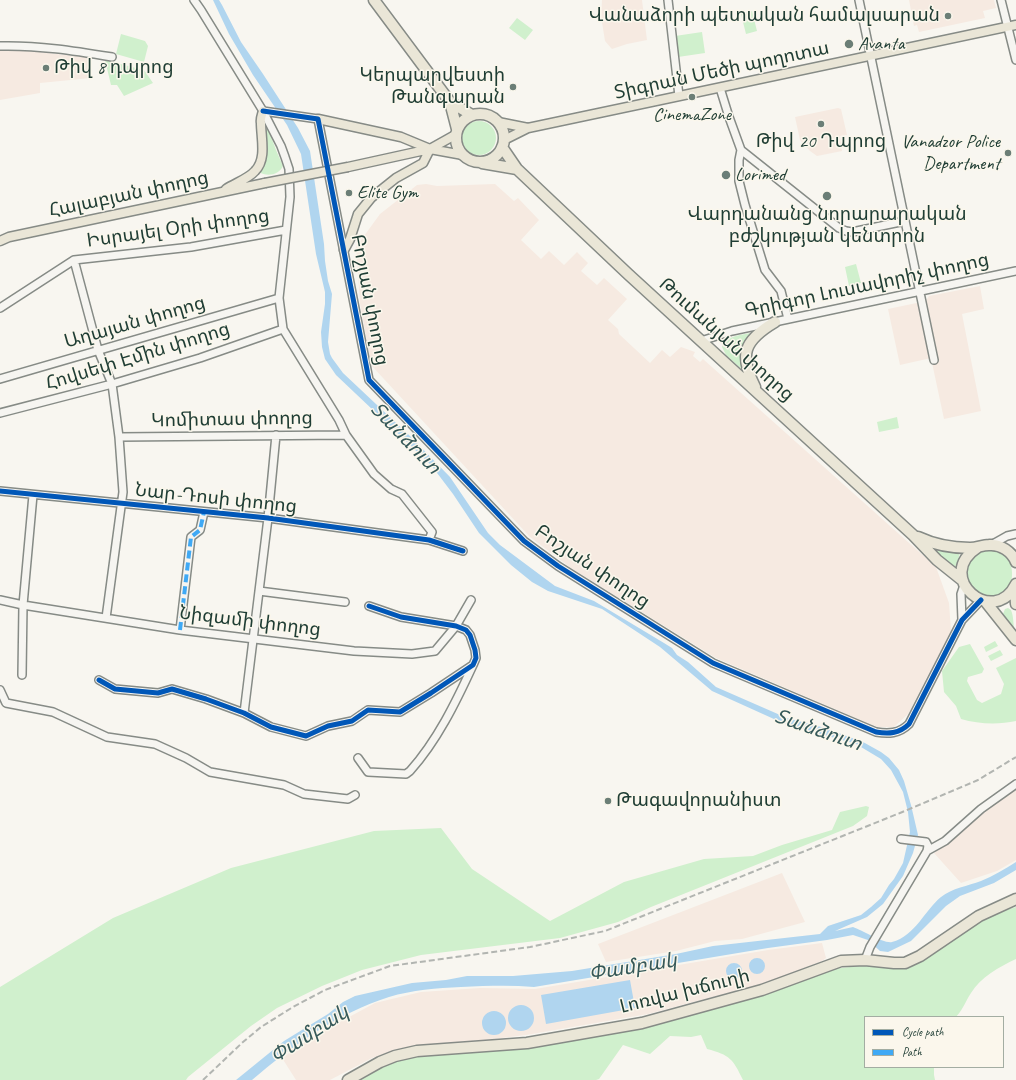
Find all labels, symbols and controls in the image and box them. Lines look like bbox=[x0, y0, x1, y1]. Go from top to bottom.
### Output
place label: Վանաձորի պետական համալսարան bbox=[589, 5, 940, 27]
marker: Վանաձորի պետական համալսարան bbox=[943, 11, 953, 21]
place label: Avanta bbox=[858, 33, 904, 55]
street label: Տիգրան Մեծի պողոտա bbox=[612, 37, 832, 105]
marker: Avanta bbox=[843, 38, 855, 50]
place label: Թիվ 8 դպրոց bbox=[54, 57, 174, 79]
marker: Թիվ 8 դպրոց bbox=[41, 63, 51, 73]
place label: Կերպարվեստի Թանգարան bbox=[359, 65, 505, 109]
marker: Կերպարվեստի Թանգարան bbox=[508, 82, 518, 92]
marker: CinemaZone bbox=[687, 92, 697, 102]
place label: CinemaZone bbox=[653, 104, 731, 126]
marker: Թիվ 20 Դպրոց bbox=[816, 119, 826, 129]
place label: Թիվ 20 Դպրոց bbox=[756, 131, 886, 153]
place label: Vanadzor Police Department bbox=[901, 131, 1000, 175]
marker: Vanadzor Police Department bbox=[1003, 148, 1013, 158]
place label: Lorimed bbox=[735, 164, 785, 186]
street label: Հալաբյան փողոց bbox=[47, 167, 211, 223]
marker: Lorimed bbox=[720, 169, 732, 181]
place label: Elite Gym bbox=[357, 182, 418, 204]
marker: Elite Gym bbox=[344, 188, 354, 198]
marker: Վարդանանց նորարարական բժշկության կենտրոն bbox=[821, 190, 833, 202]
place label: Վարդանանց նորարարական բժշկության կենտրոն bbox=[687, 204, 967, 248]
street label: Իսրայել Օրի փողոց bbox=[85, 205, 271, 253]
street label: Բոշյան փողոց bbox=[345, 232, 393, 368]
street label: Գրիգոր Լուսավորիչ փողոց bbox=[743, 249, 991, 323]
street label: Թումանյան փողոց bbox=[654, 273, 798, 407]
street label: Աղայան փողոց bbox=[62, 292, 208, 354]
street label: Հովսեփ Էմին փողոց bbox=[43, 318, 233, 396]
water label: Տանձուտ bbox=[365, 398, 445, 480]
street label: Կոմիտաս փողոց bbox=[151, 407, 313, 433]
street label: Նար-Դոսի փողոց bbox=[134, 479, 298, 519]
street label: Բոշյան փողոց bbox=[530, 520, 654, 614]
street label: Նիզամի փողոց bbox=[178, 602, 322, 642]
water label: Տանձուտ bbox=[771, 705, 865, 757]
place label: Թագավորանիստ bbox=[616, 790, 781, 812]
marker: Թագավորանիստ bbox=[603, 796, 613, 806]
water label: Փամբակ bbox=[587, 949, 679, 987]
street label: Լոռվա խճուղի bbox=[618, 965, 752, 1019]
water label: Փամբակ bbox=[266, 1001, 354, 1069]
legend bbox=[864, 1016, 1004, 1068]
text: Cycle path bbox=[902, 1024, 944, 1040]
text: Path bbox=[902, 1044, 922, 1060]

